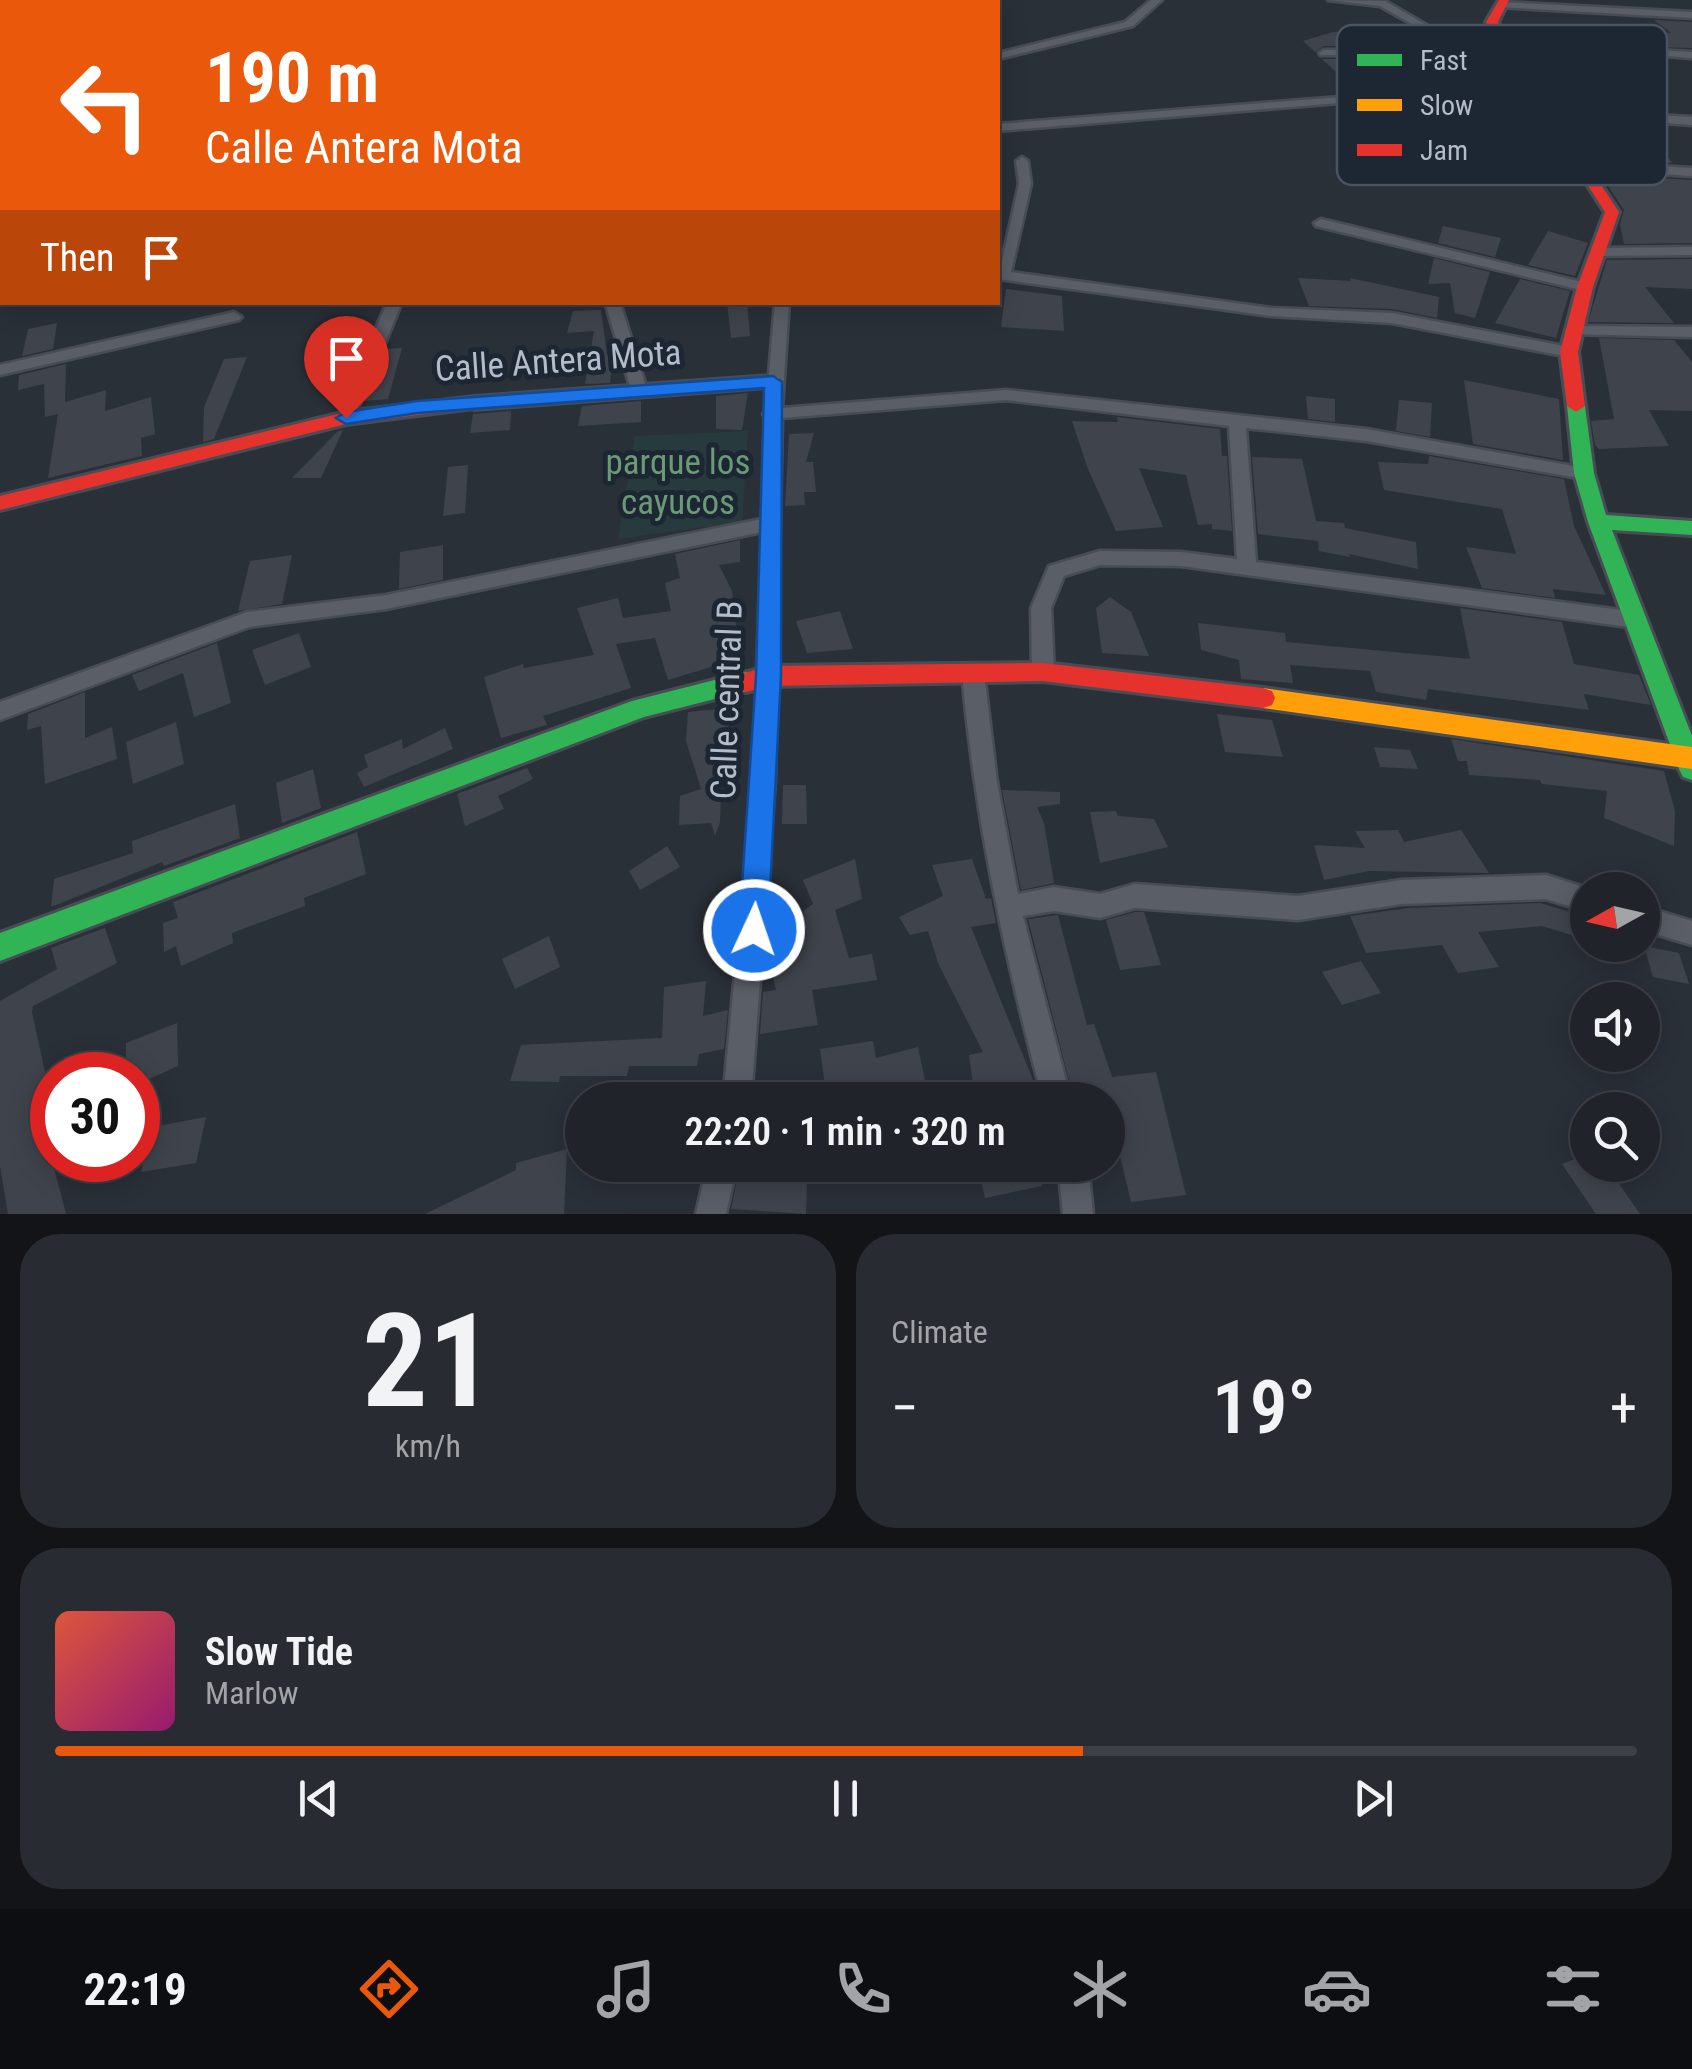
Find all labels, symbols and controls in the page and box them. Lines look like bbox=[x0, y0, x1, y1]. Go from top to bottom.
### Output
legend bbox=[1337, 25, 1667, 185]
text: 190 m bbox=[205, 37, 379, 119]
icon: left bbox=[40, 40, 170, 170]
text: Fast bbox=[1420, 44, 1467, 77]
text: Slow bbox=[1420, 89, 1473, 122]
text: Calle Antera Mota bbox=[205, 121, 522, 174]
text: Jam bbox=[1420, 134, 1468, 167]
icon: arrive bbox=[134, 230, 189, 285]
text: Then bbox=[40, 236, 114, 280]
pin bbox=[304, 316, 389, 419]
icon: arrive bbox=[319, 331, 374, 386]
street label: Calle Antera Mota bbox=[433, 332, 683, 390]
park label: parque los cayucos bbox=[606, 442, 750, 523]
street label: Calle central B bbox=[703, 600, 751, 800]
north arrow bbox=[1570, 872, 1660, 962]
map controls bbox=[1570, 872, 1660, 1182]
position arrow bbox=[702, 878, 806, 982]
button: sound bbox=[1570, 982, 1660, 1072]
speed limit sign: 30 bbox=[30, 1052, 160, 1182]
button: search bbox=[1570, 1092, 1660, 1182]
text: 22:20 · 1 min · 320 m bbox=[685, 1110, 1005, 1154]
text: 21 bbox=[362, 1285, 494, 1438]
text: Climate bbox=[891, 1313, 988, 1351]
text: 19° bbox=[1212, 1363, 1316, 1451]
text: − bbox=[891, 1376, 919, 1440]
text: + bbox=[1610, 1376, 1637, 1440]
text: km/h bbox=[395, 1427, 461, 1465]
text: Slow Tide bbox=[205, 1630, 353, 1674]
text: Marlow bbox=[205, 1674, 298, 1712]
icon: previous bbox=[291, 1771, 346, 1826]
icon: pause bbox=[818, 1771, 873, 1826]
icon: next bbox=[1346, 1771, 1401, 1826]
icon: directions bbox=[354, 1954, 424, 2024]
icon: music bbox=[591, 1954, 661, 2024]
icon: phone bbox=[828, 1954, 898, 2024]
icon: climate bbox=[1065, 1954, 1135, 2024]
icon: car bbox=[1302, 1954, 1372, 2024]
icon: filters bbox=[1538, 1954, 1608, 2024]
text: 22:19 bbox=[83, 1963, 187, 2016]

